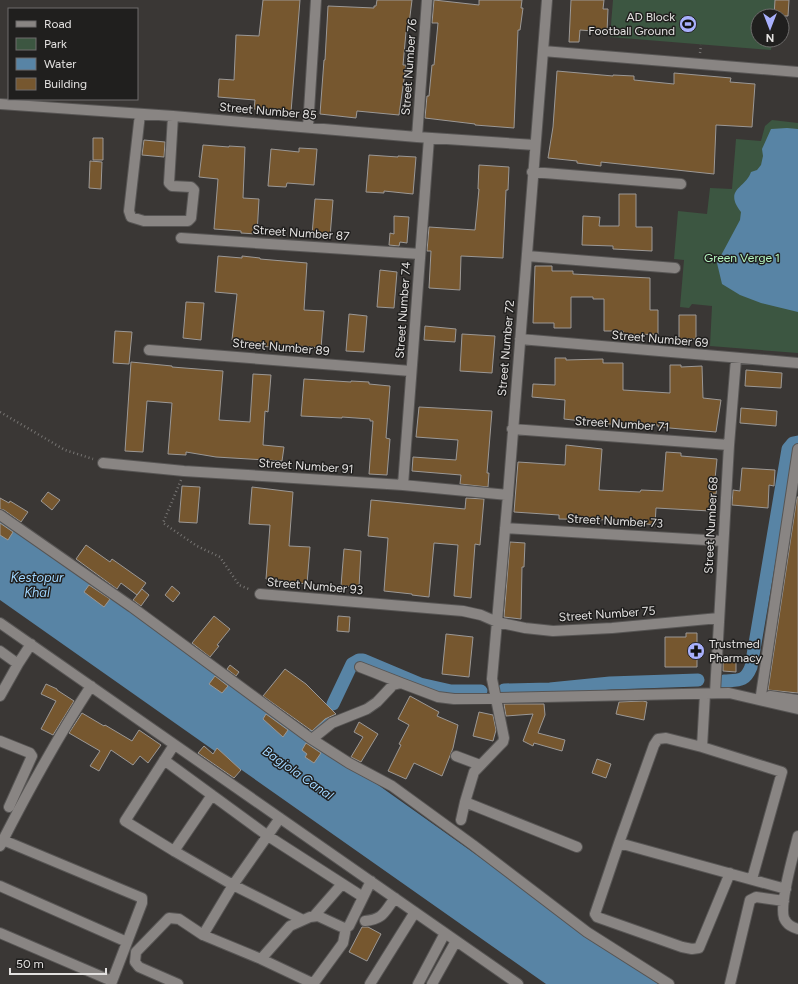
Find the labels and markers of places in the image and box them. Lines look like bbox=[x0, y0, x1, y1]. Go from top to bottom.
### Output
place label: AD Block Football Ground bbox=[588, 10, 675, 38]
sports icon: AD Block Football Ground bbox=[678, 14, 698, 34]
place label: Trustmed Pharmacy bbox=[709, 637, 762, 665]
pharmacy icon: Trustmed Pharmacy bbox=[686, 641, 706, 661]

